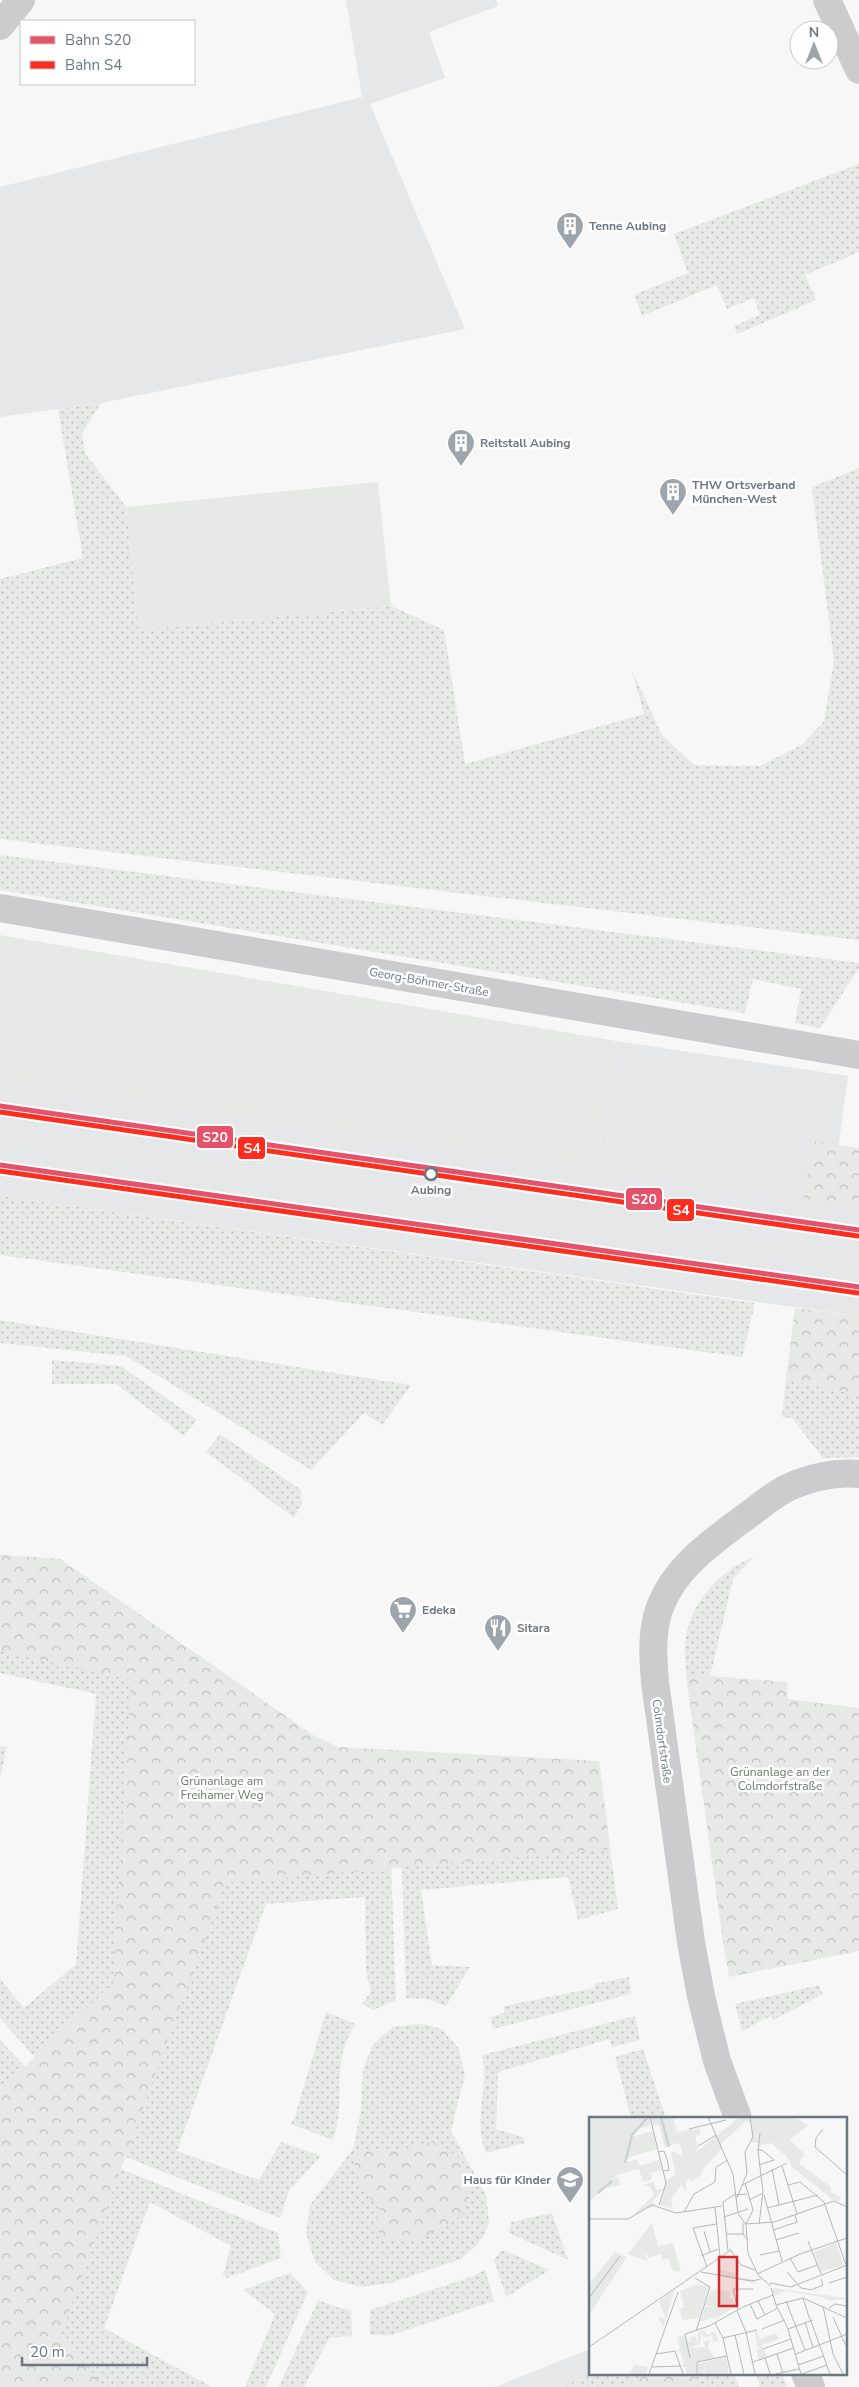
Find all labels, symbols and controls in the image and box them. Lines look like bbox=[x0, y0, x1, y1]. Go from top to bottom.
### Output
legend bbox=[20, 20, 195, 85]
north arrow bbox=[789, 20, 839, 70]
text: N bbox=[809, 23, 819, 42]
text: Bahn S20 bbox=[65, 30, 131, 50]
text: Bahn S4 bbox=[65, 55, 122, 75]
building icon: Tenne Aubing bbox=[555, 211, 585, 250]
place label: Tenne Aubing bbox=[589, 218, 666, 234]
building icon: Reitstall Aubing bbox=[446, 428, 476, 467]
place label: Reitstall Aubing bbox=[480, 435, 571, 451]
building icon: THW Ortsverband München-West bbox=[658, 477, 688, 516]
place label: THW Ortsverband München-West bbox=[692, 477, 796, 507]
street label: Georg-Böhmer-Straße bbox=[368, 964, 490, 1000]
line badge: S20 bbox=[196, 1125, 234, 1149]
text: S20 bbox=[202, 1128, 228, 1147]
line badge: S4 bbox=[237, 1136, 266, 1160]
text: S4 bbox=[243, 1139, 261, 1158]
marker: Aubing bbox=[424, 1167, 438, 1181]
place label: Aubing bbox=[411, 1182, 451, 1198]
line badge: S20 bbox=[625, 1187, 663, 1211]
text: S20 bbox=[631, 1190, 657, 1209]
line badge: S4 bbox=[666, 1198, 695, 1222]
text: S4 bbox=[672, 1201, 690, 1220]
supermarket icon: Edeka bbox=[388, 1595, 418, 1634]
place label: Edeka bbox=[422, 1602, 456, 1618]
restaurant icon: Sitara bbox=[483, 1613, 513, 1652]
place label: Sitara bbox=[517, 1620, 550, 1636]
street label: Colmdorfstraße bbox=[648, 1698, 676, 1784]
park label: Grünanlage an der Colmdorfstraße bbox=[730, 1764, 831, 1794]
park label: Grünanlage am Freihamer Weg bbox=[181, 1773, 263, 1803]
inset map bbox=[589, 2117, 846, 2374]
school or university icon: Haus für Kinder bbox=[555, 2165, 585, 2204]
place label: Haus für Kinder bbox=[463, 2172, 551, 2188]
scale bar bbox=[22, 2334, 148, 2366]
text: 20 m bbox=[30, 2342, 65, 2362]

